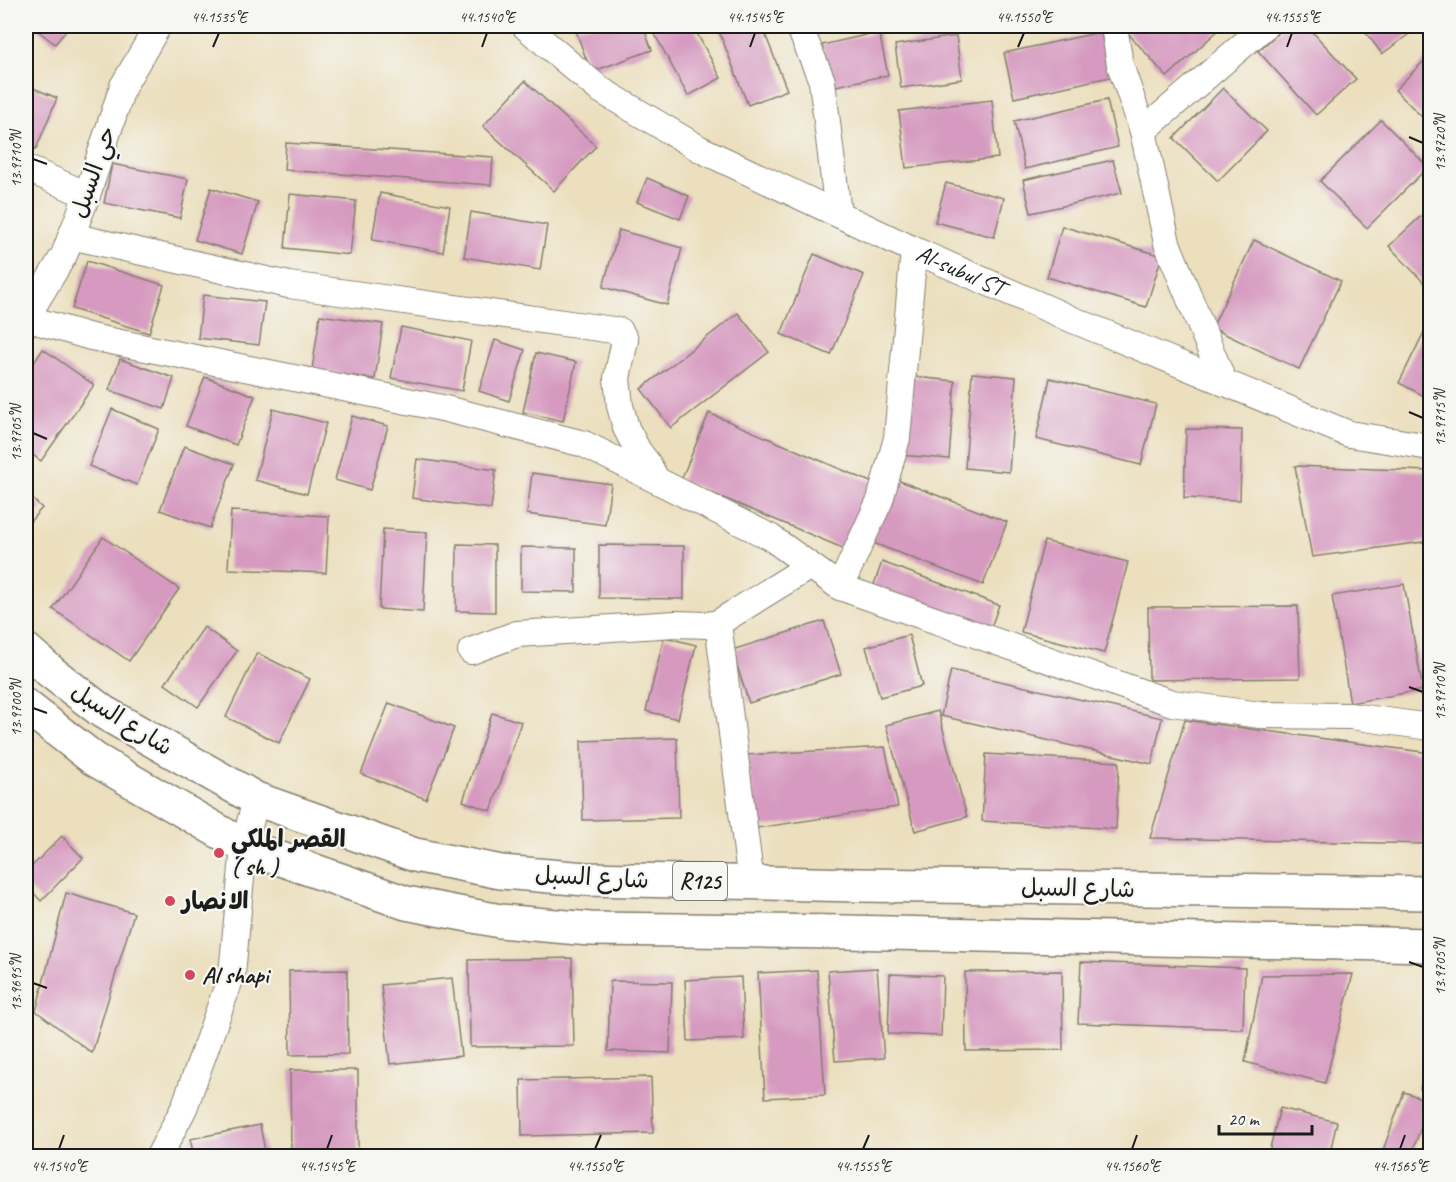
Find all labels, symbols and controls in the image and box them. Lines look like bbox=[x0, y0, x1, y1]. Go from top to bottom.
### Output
text: 44.1535°E bbox=[191, 8, 249, 27]
text: 44.1540°E bbox=[459, 8, 517, 27]
text: 44.1545°E bbox=[727, 8, 785, 27]
text: 44.1550°E bbox=[996, 8, 1054, 27]
text: 44.1555°E bbox=[1264, 8, 1322, 27]
text: 13.9720°N bbox=[1431, 112, 1450, 171]
street label: حي السبل bbox=[63, 122, 128, 224]
text: 13.9710°N bbox=[7, 128, 26, 187]
street label: Al-subul ST bbox=[912, 238, 1015, 305]
text: 13.9715°N bbox=[1431, 387, 1450, 446]
text: 13.9705°N bbox=[7, 402, 26, 461]
text: 13.9710°N bbox=[1431, 661, 1450, 720]
street label: شارع السبل bbox=[65, 676, 178, 764]
text: 13.9700°N bbox=[7, 677, 26, 736]
place label: القصر الملكي ( sh ) bbox=[231, 824, 346, 882]
marker: القصر الملكي ( sh ) bbox=[212, 846, 226, 860]
street label: شارع السبل bbox=[534, 859, 650, 897]
road number: R125 bbox=[673, 862, 727, 900]
street label: شارع السبل bbox=[1021, 872, 1135, 906]
place label: الانصار bbox=[180, 886, 249, 916]
marker: الانصار bbox=[163, 894, 177, 908]
text: 13.9705°N bbox=[1431, 936, 1450, 995]
text: 13.9695°N bbox=[7, 952, 26, 1011]
place label: Al shapi bbox=[202, 960, 272, 990]
marker: Al shapi bbox=[183, 968, 197, 982]
scale bar bbox=[1219, 1098, 1312, 1136]
text: 20 m bbox=[1228, 1108, 1261, 1130]
text: 44.1540°E bbox=[31, 1157, 89, 1176]
text: 44.1545°E bbox=[299, 1157, 357, 1176]
text: 44.1550°E bbox=[567, 1157, 625, 1176]
text: 44.1555°E bbox=[835, 1157, 893, 1176]
text: 44.1560°E bbox=[1104, 1157, 1162, 1176]
text: 44.1565°E bbox=[1372, 1157, 1430, 1176]

